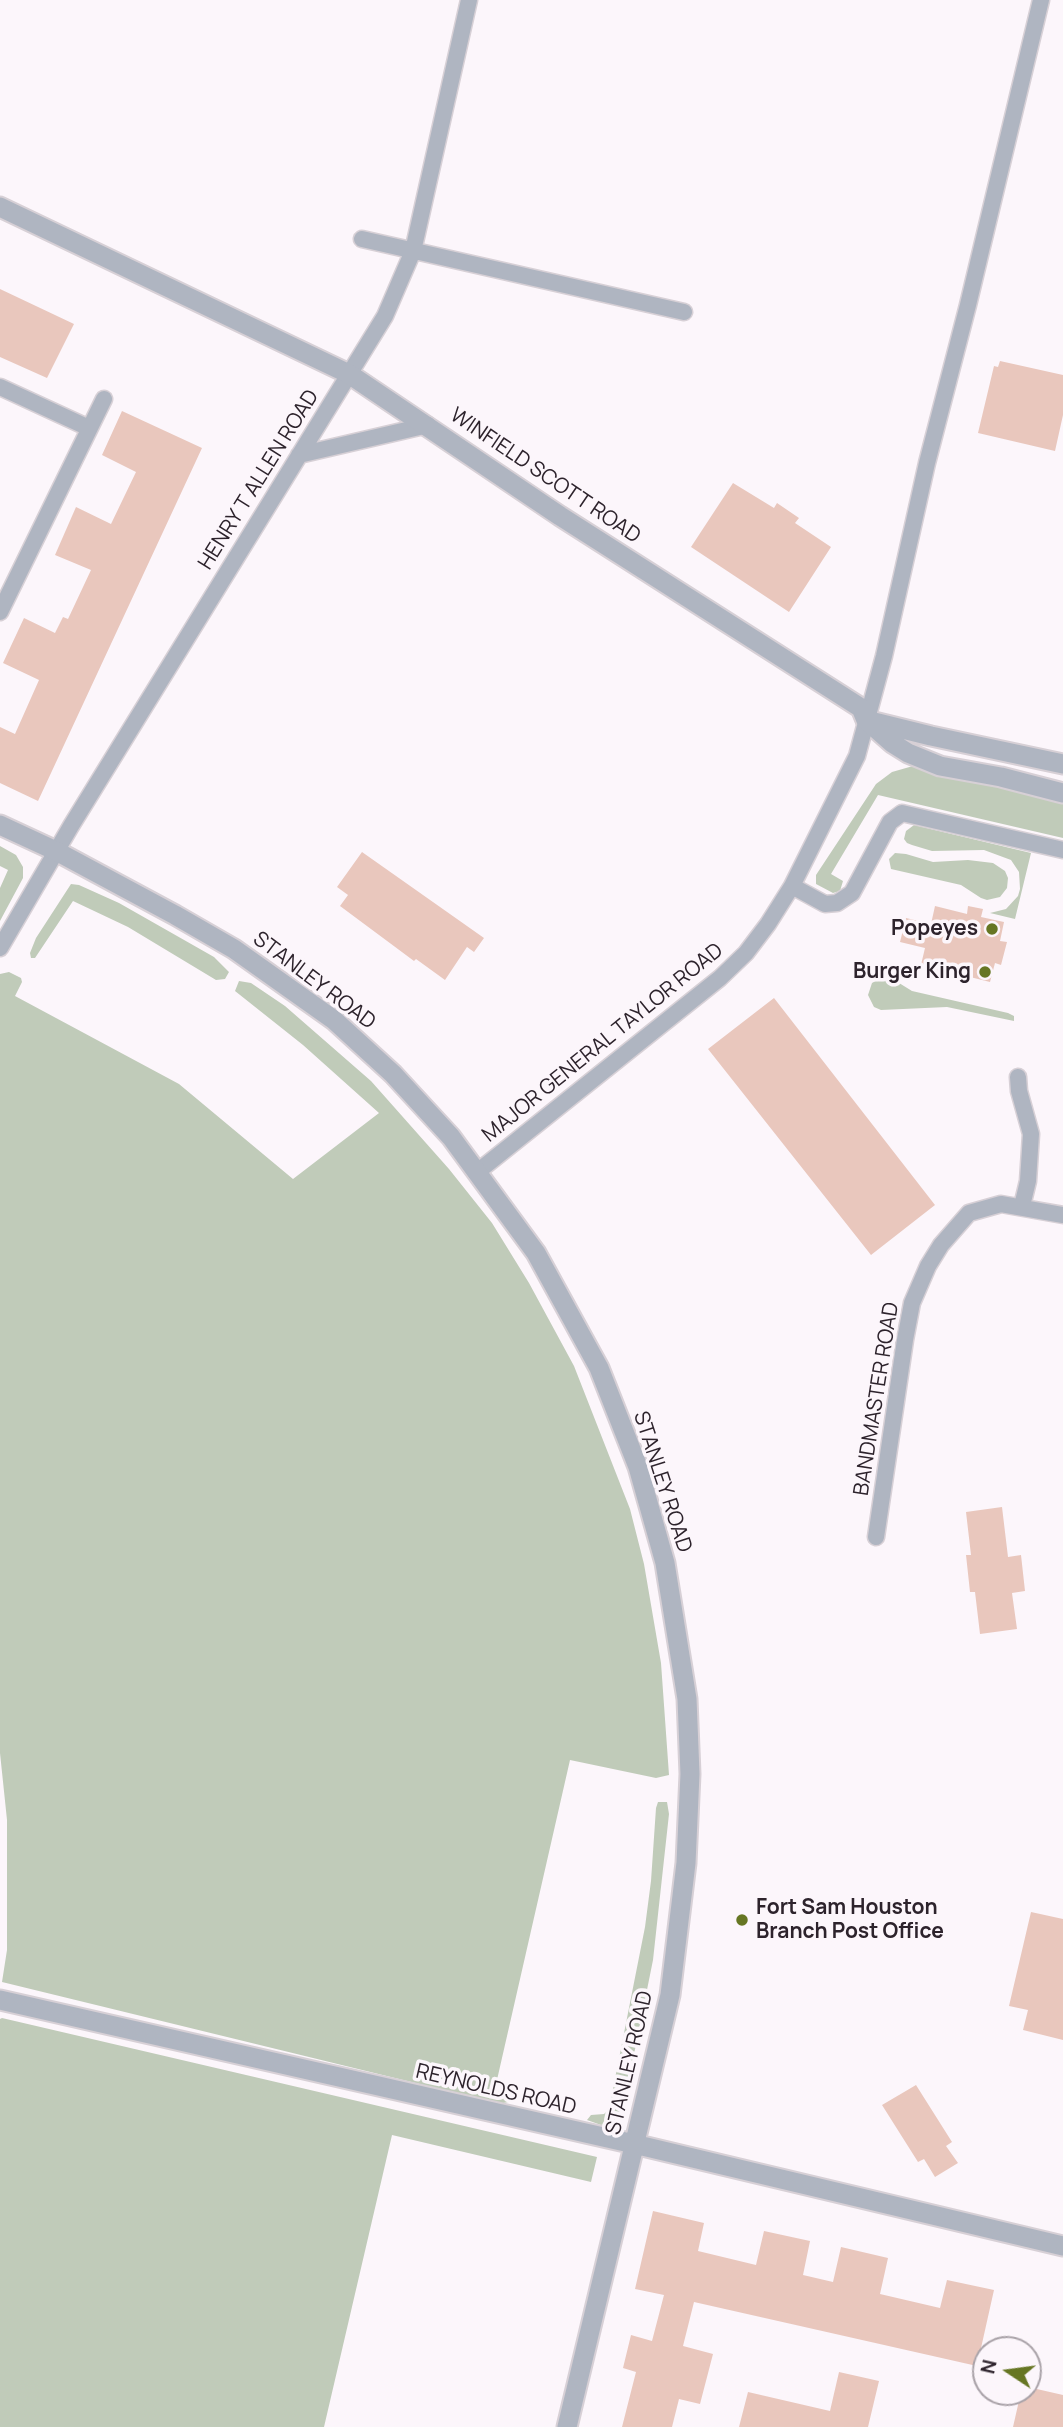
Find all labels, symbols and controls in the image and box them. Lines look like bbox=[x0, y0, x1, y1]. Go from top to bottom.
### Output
street label: HENRY T ALLEN ROAD bbox=[193, 386, 325, 574]
street label: WINFIELD SCOTT ROAD bbox=[445, 403, 645, 549]
place label: Popeyes bbox=[891, 916, 978, 942]
marker: Popeyes bbox=[984, 921, 1000, 937]
street label: STANLEY ROAD bbox=[248, 927, 380, 1035]
street label: MAJOR GENERAL TAYLOR ROAD bbox=[478, 938, 728, 1148]
place label: Burger King bbox=[853, 959, 971, 985]
marker: Burger King bbox=[977, 964, 993, 980]
street label: BANDMASTER ROAD bbox=[849, 1300, 905, 1498]
street label: STANLEY ROAD bbox=[627, 1408, 697, 1556]
place label: Fort Sam Houston Branch Post Office bbox=[756, 1895, 944, 1945]
marker: Fort Sam Houston Branch Post Office bbox=[734, 1912, 750, 1928]
street label: STANLEY ROAD bbox=[601, 1989, 659, 2137]
street label: REYNOLDS ROAD bbox=[413, 2059, 579, 2121]
north arrow bbox=[972, 2336, 1042, 2406]
text: N bbox=[974, 2357, 1003, 2376]

